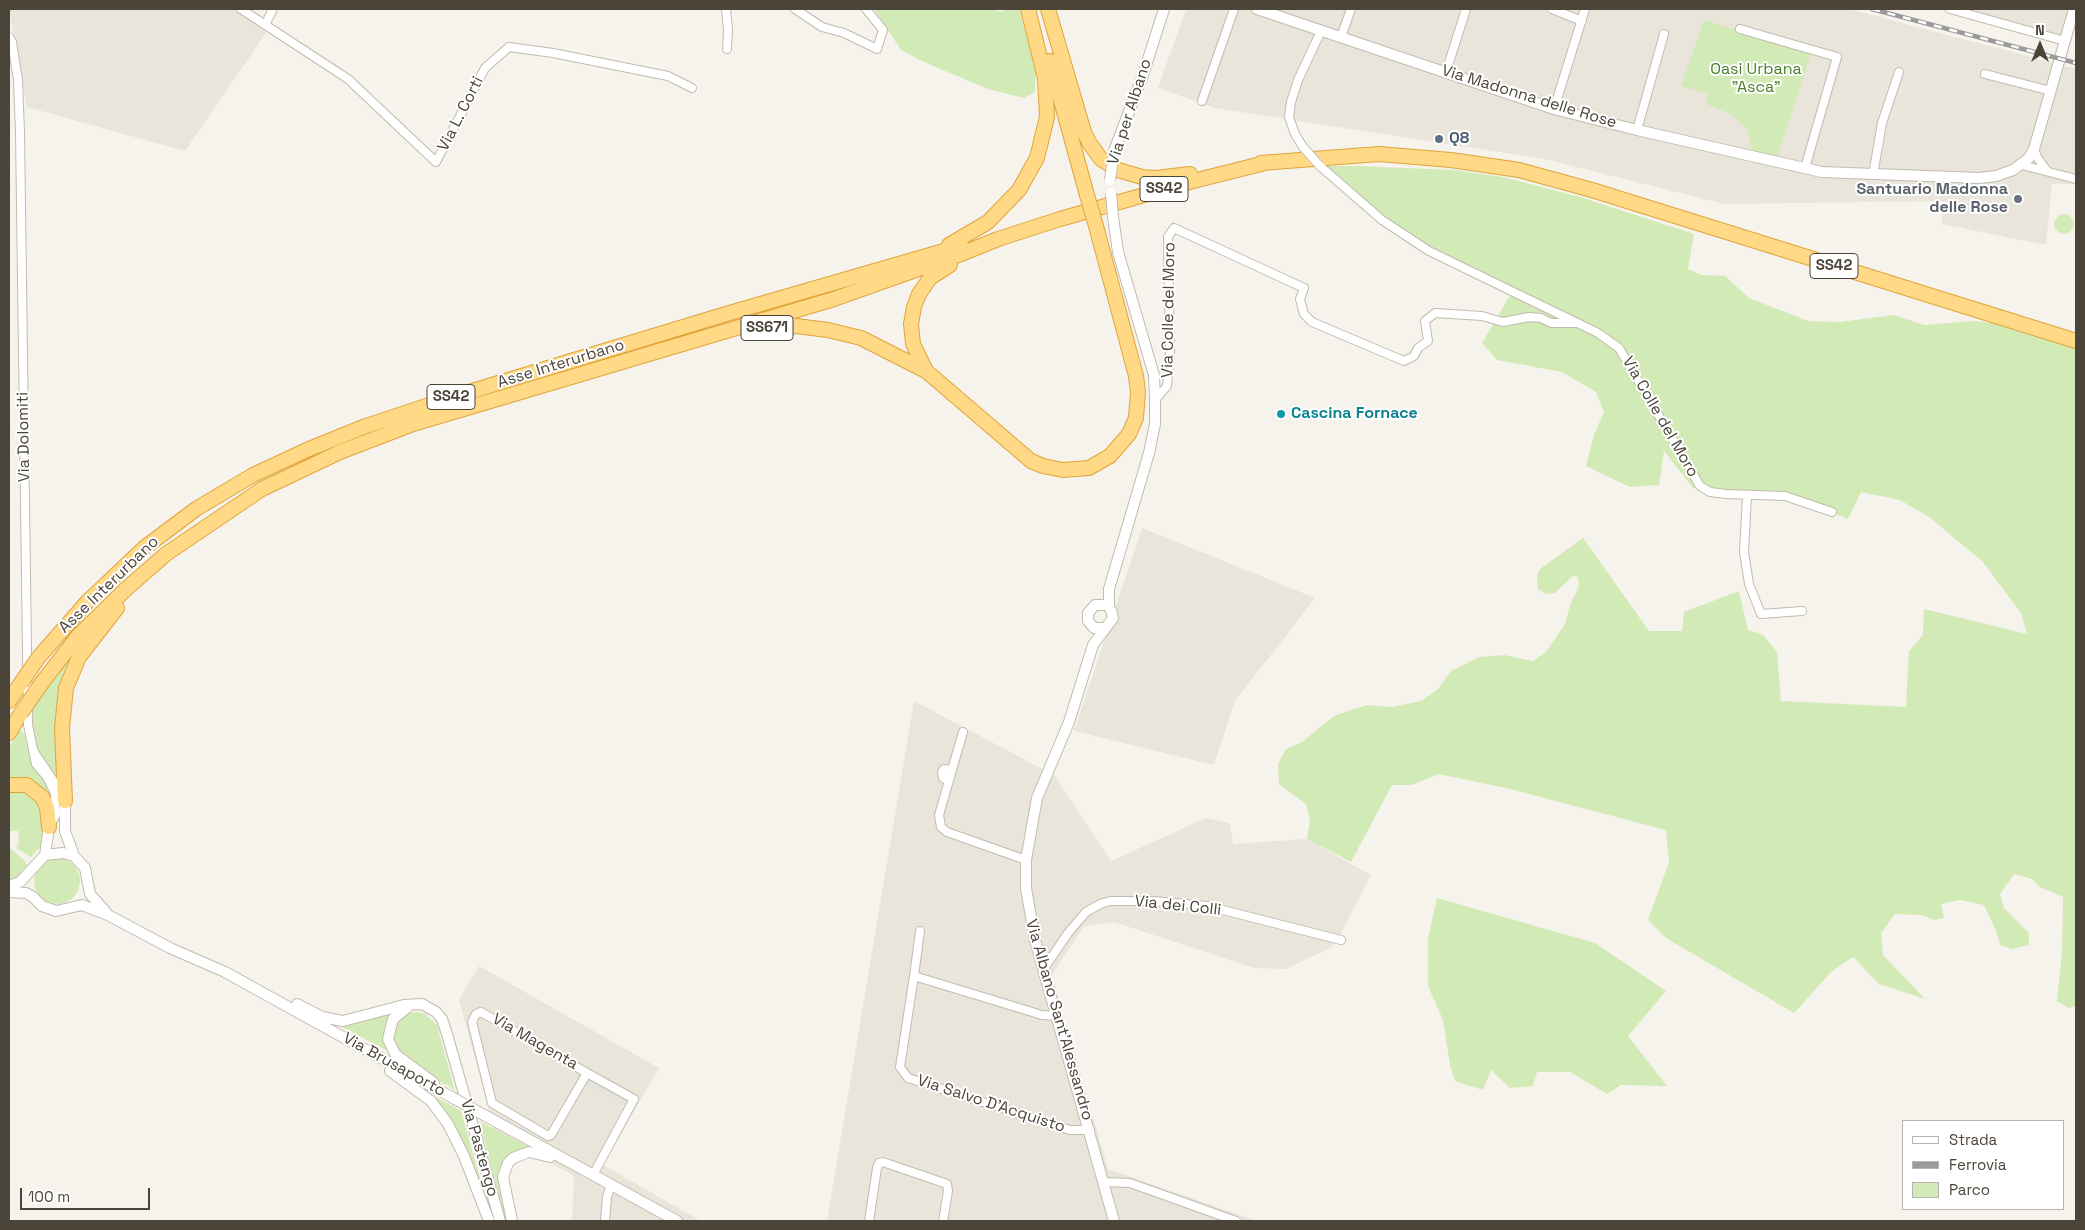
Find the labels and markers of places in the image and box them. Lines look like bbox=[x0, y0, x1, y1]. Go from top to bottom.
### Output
place label: Q8 bbox=[1449, 129, 1469, 149]
marker: Q8 bbox=[1433, 133, 1445, 145]
place label: Santuario Madonna delle Rose bbox=[1856, 180, 2008, 218]
marker: Santuario Madonna delle Rose bbox=[2012, 193, 2024, 205]
place label: Cascina Fornace bbox=[1291, 404, 1418, 424]
marker: Cascina Fornace bbox=[1275, 408, 1287, 420]

